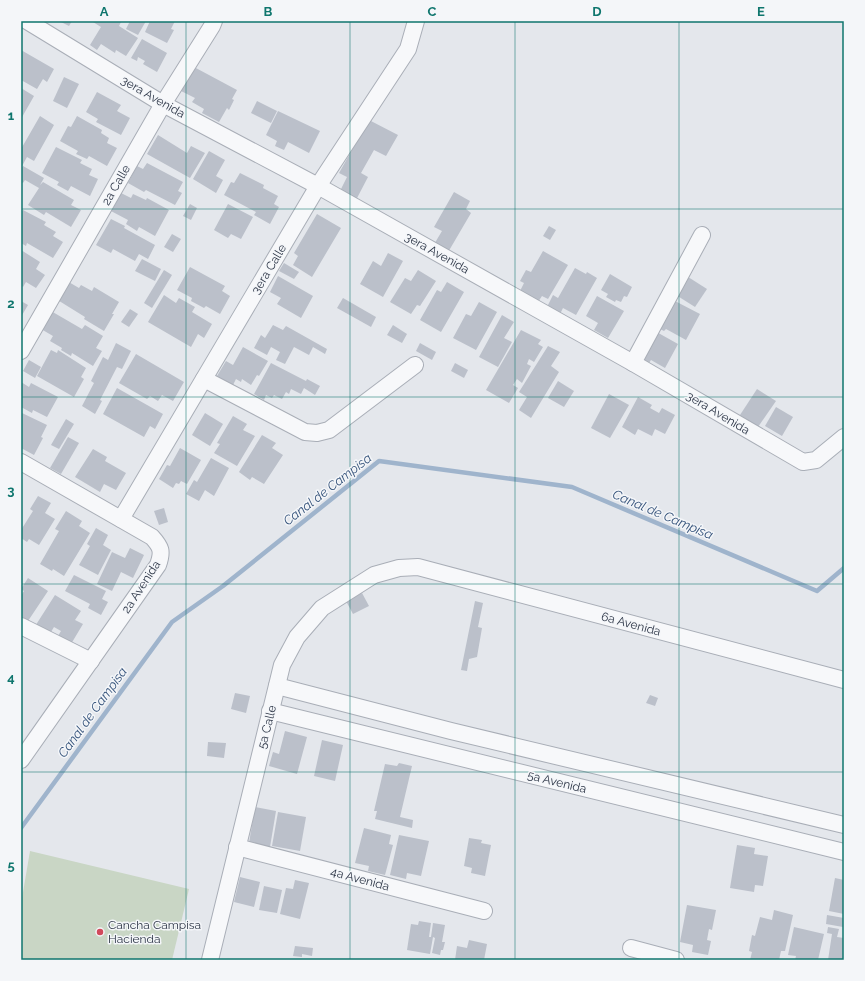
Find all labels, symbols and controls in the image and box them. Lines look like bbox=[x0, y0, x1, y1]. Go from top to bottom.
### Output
text: A bbox=[100, 4, 109, 19]
text: B bbox=[264, 4, 273, 19]
text: C bbox=[428, 4, 437, 19]
text: D bbox=[592, 4, 602, 19]
text: E bbox=[757, 4, 765, 19]
street label: 3era Avenida bbox=[119, 73, 187, 121]
text: 1 bbox=[8, 108, 15, 123]
street label: 2a Calle bbox=[99, 162, 133, 208]
street label: 3era Avenida bbox=[402, 230, 472, 276]
street label: 3era Calle bbox=[249, 242, 289, 296]
text: 2 bbox=[7, 296, 15, 311]
street label: 3era Avenida bbox=[684, 389, 752, 437]
water label: Canal de Campisa bbox=[280, 450, 375, 528]
text: 3 bbox=[7, 483, 15, 498]
water label: Canal de Campisa bbox=[610, 487, 716, 542]
street label: 2a Avenida bbox=[119, 558, 163, 616]
street label: 6a Avenida bbox=[600, 609, 662, 639]
water label: Canal de Campisa bbox=[55, 664, 130, 760]
text: 4 bbox=[7, 670, 15, 685]
street label: 5a Calle bbox=[255, 704, 279, 750]
street label: 5a Avenida bbox=[526, 768, 588, 796]
text: 5 bbox=[7, 858, 15, 873]
street label: 4a Avenida bbox=[329, 864, 391, 894]
place label: Cancha Campisa Hacienda bbox=[108, 918, 201, 946]
marker: Cancha Campisa Hacienda bbox=[95, 927, 105, 937]

